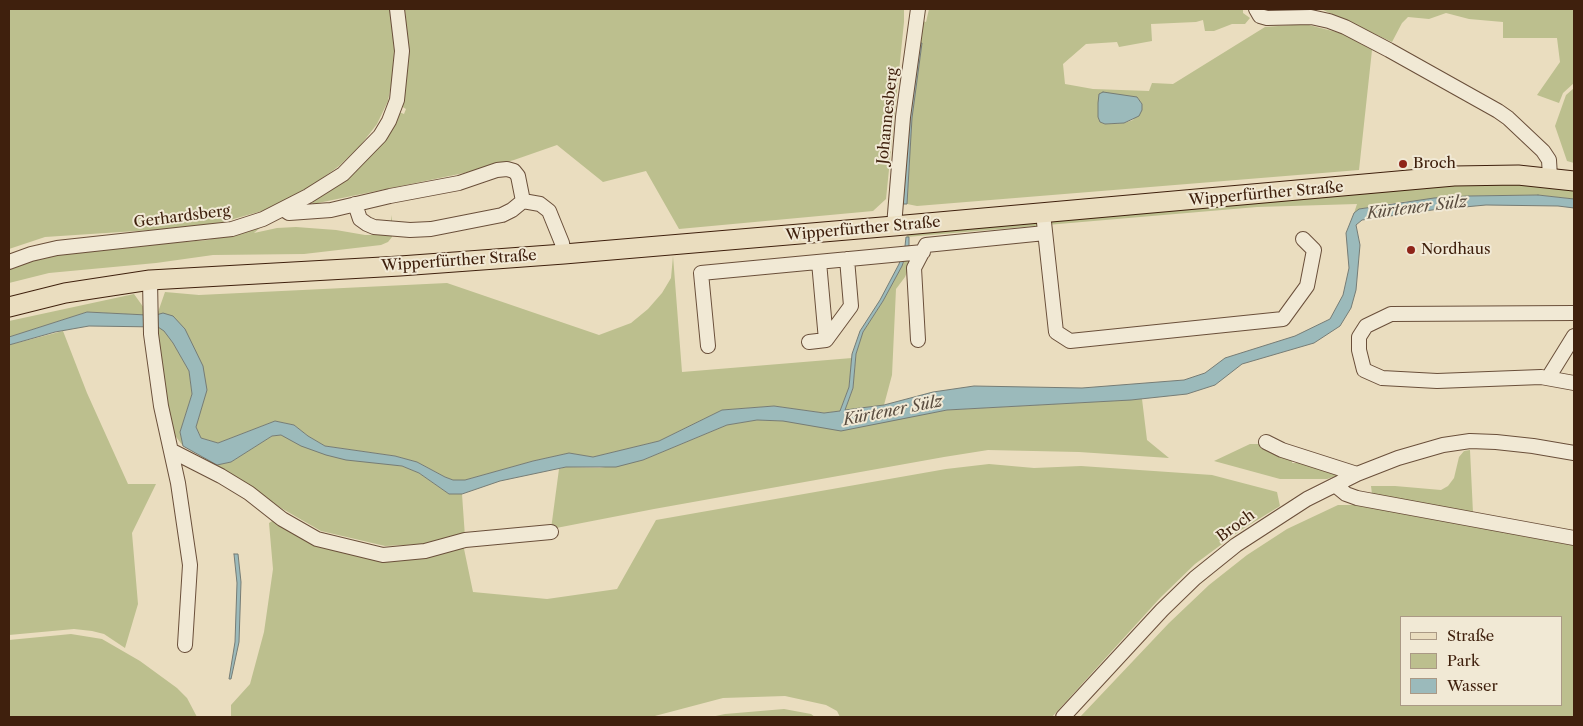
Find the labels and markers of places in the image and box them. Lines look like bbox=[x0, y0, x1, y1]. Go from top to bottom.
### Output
place label: Broch bbox=[1413, 155, 1456, 173]
marker: Broch bbox=[1397, 158, 1409, 170]
place label: Nordhaus bbox=[1421, 241, 1491, 259]
marker: Nordhaus bbox=[1405, 244, 1417, 256]

